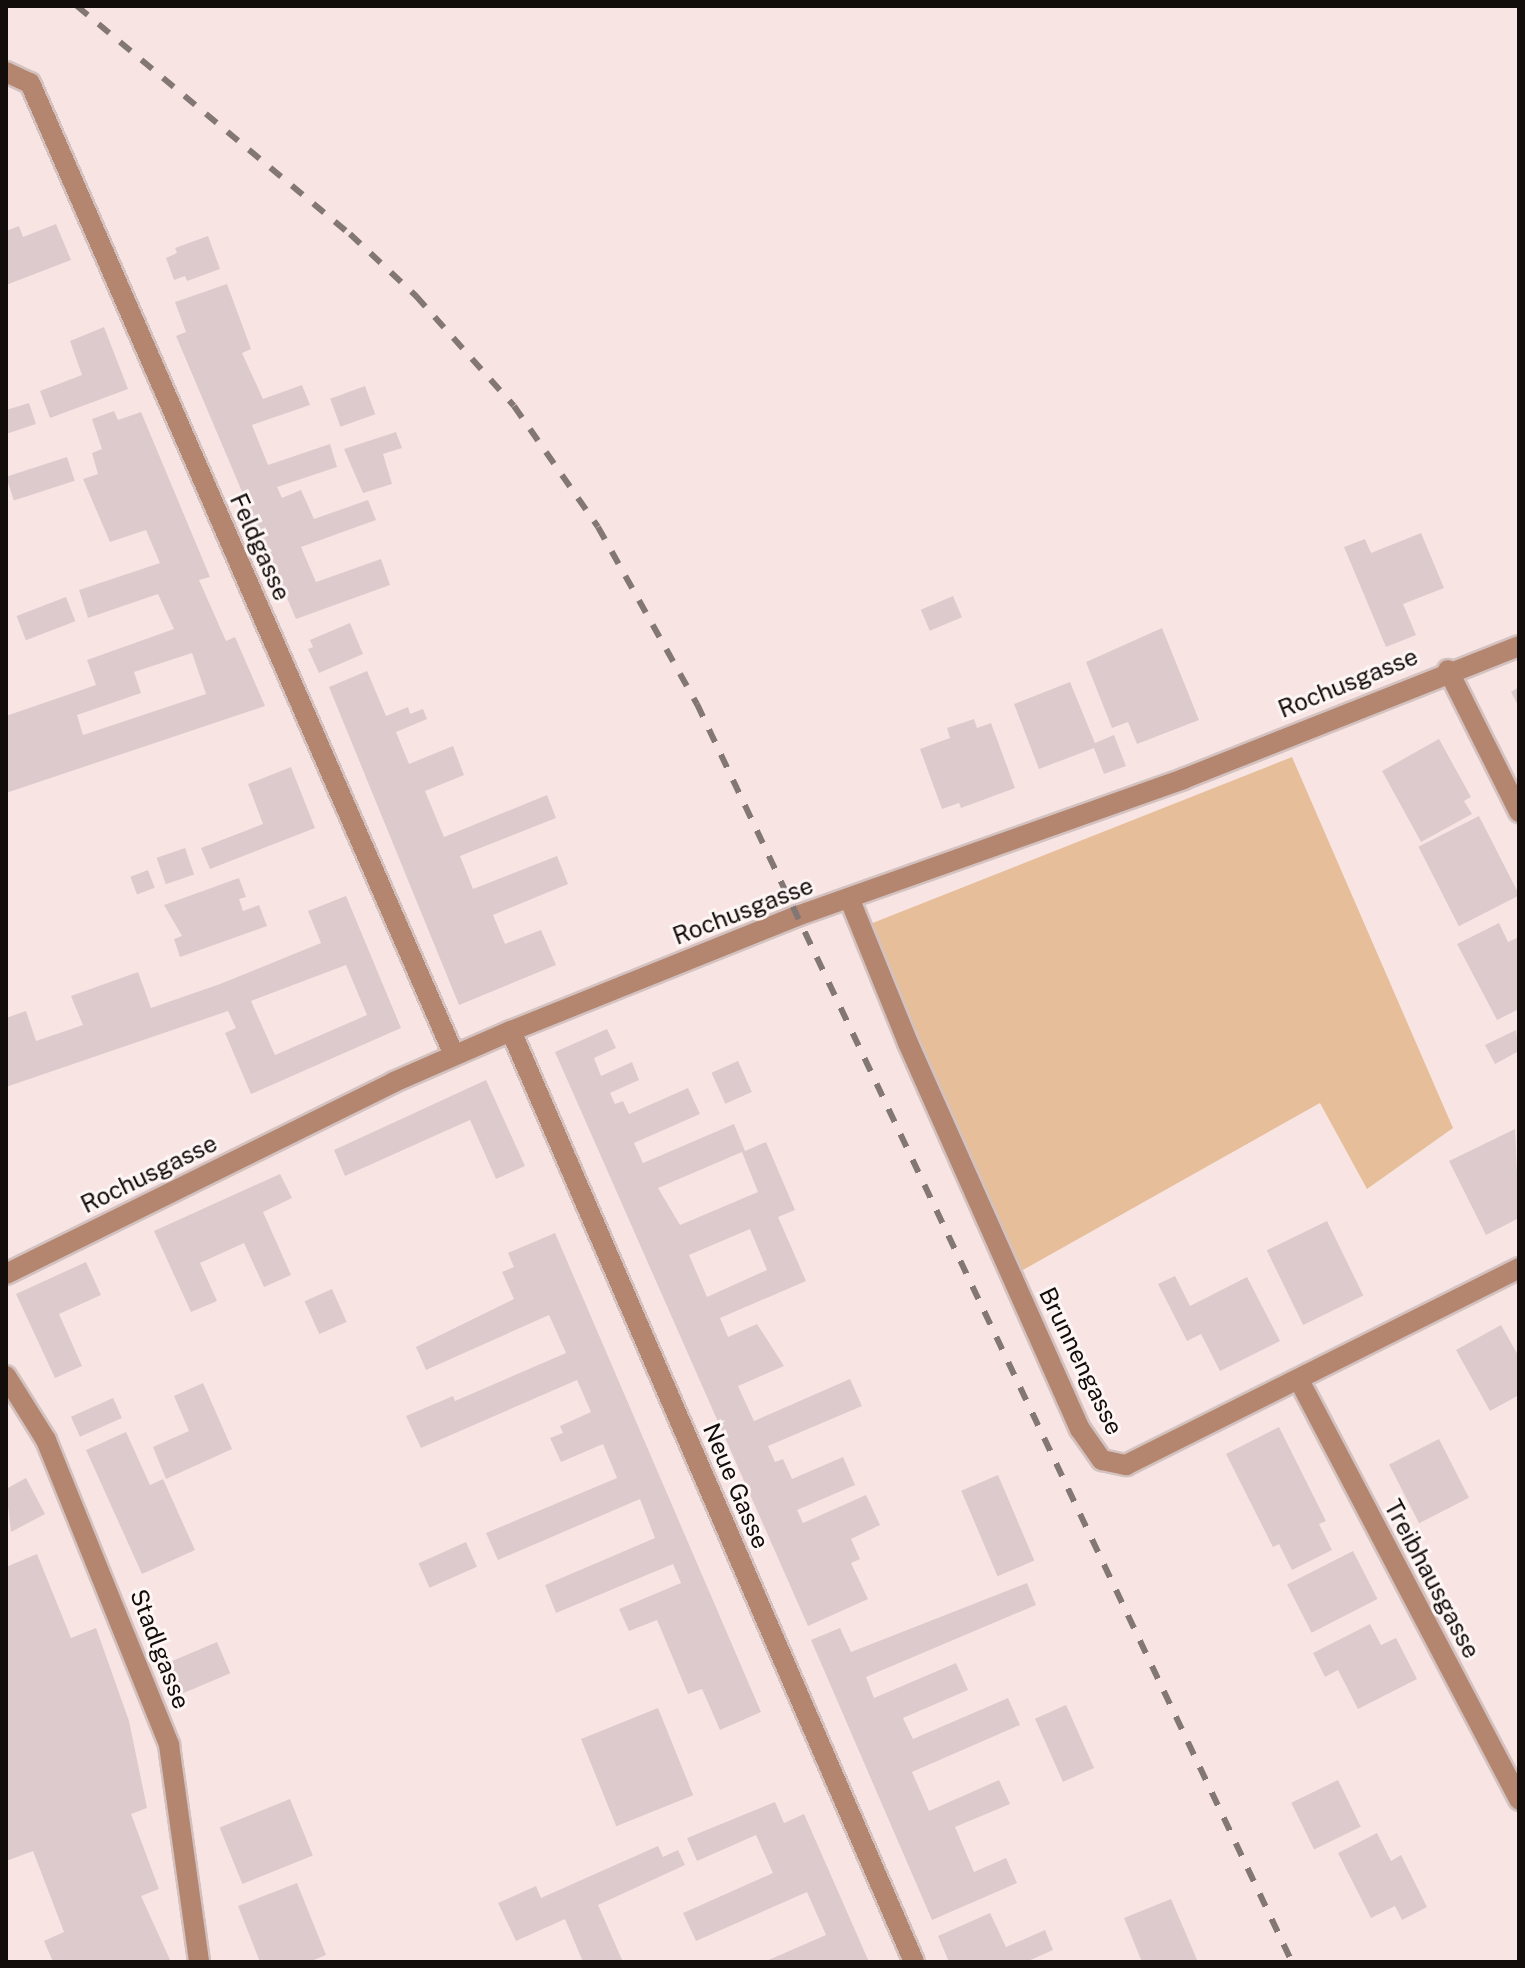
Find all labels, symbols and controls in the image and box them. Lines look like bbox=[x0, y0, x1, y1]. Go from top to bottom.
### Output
street label: Feldgasse bbox=[224, 489, 296, 605]
street label: Rochusgasse bbox=[1274, 642, 1422, 724]
street label: Rochusgasse bbox=[669, 871, 817, 951]
street label: Rochusgasse bbox=[76, 1129, 222, 1219]
street label: Brunnengasse bbox=[1033, 1283, 1129, 1439]
street label: Neue Gasse bbox=[697, 1419, 775, 1553]
street label: Treibhausgasse bbox=[1378, 1495, 1486, 1663]
street label: Stadlgasse bbox=[124, 1585, 196, 1713]

